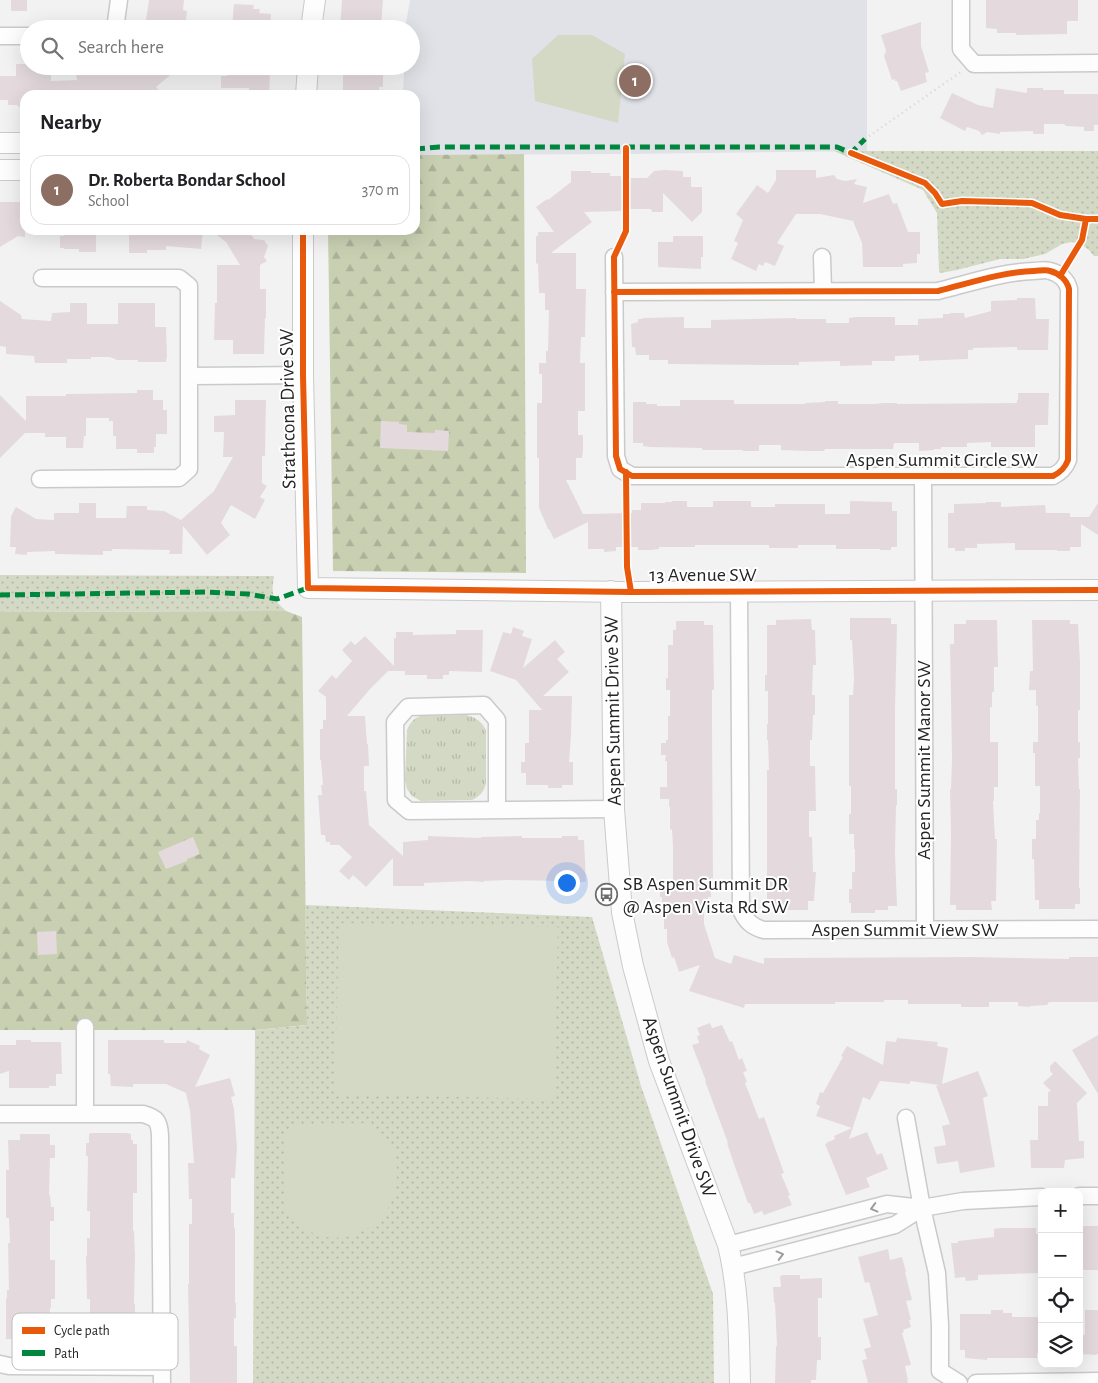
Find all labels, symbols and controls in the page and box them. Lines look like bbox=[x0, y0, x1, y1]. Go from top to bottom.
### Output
search box bbox=[20, 20, 420, 75]
icon: search bbox=[38, 34, 66, 62]
text: Search here bbox=[78, 38, 164, 57]
pin: 1 bbox=[619, 62, 651, 100]
text: Nearby bbox=[40, 112, 101, 133]
text: Dr. Roberta Bondar School bbox=[88, 171, 286, 190]
text: 1 bbox=[54, 182, 60, 198]
text: 370 m bbox=[362, 182, 399, 198]
text: School bbox=[88, 193, 129, 209]
street label: Strathcona Drive SW bbox=[277, 328, 299, 489]
street label: Aspen Summit Circle SW bbox=[846, 450, 1038, 470]
street label: 13 Avenue SW bbox=[649, 565, 757, 585]
street label: Aspen Summit Drive SW bbox=[601, 616, 625, 806]
street label: Aspen Summit Manor SW bbox=[914, 660, 934, 860]
your location bbox=[554, 870, 580, 896]
place label: SB Aspen Summit DR @ Aspen Vista Rd SW bbox=[623, 874, 789, 917]
bus stop icon: SB Aspen Summit DR @ Aspen Vista Rd SW bbox=[595, 883, 619, 907]
street label: Aspen Summit View SW bbox=[811, 920, 999, 940]
street label: Aspen Summit Drive SW bbox=[639, 1014, 719, 1200]
map controls bbox=[1038, 1188, 1083, 1368]
button: + bbox=[1038, 1188, 1083, 1233]
one-way arrow bbox=[870, 1202, 878, 1212]
button: − bbox=[1038, 1233, 1083, 1278]
one-way arrow bbox=[776, 1250, 784, 1260]
button: locate bbox=[1038, 1278, 1083, 1323]
legend bbox=[12, 1313, 178, 1370]
button: layers bbox=[1038, 1323, 1083, 1368]
text: Cycle path bbox=[54, 1324, 110, 1338]
text: Path bbox=[54, 1347, 79, 1361]

